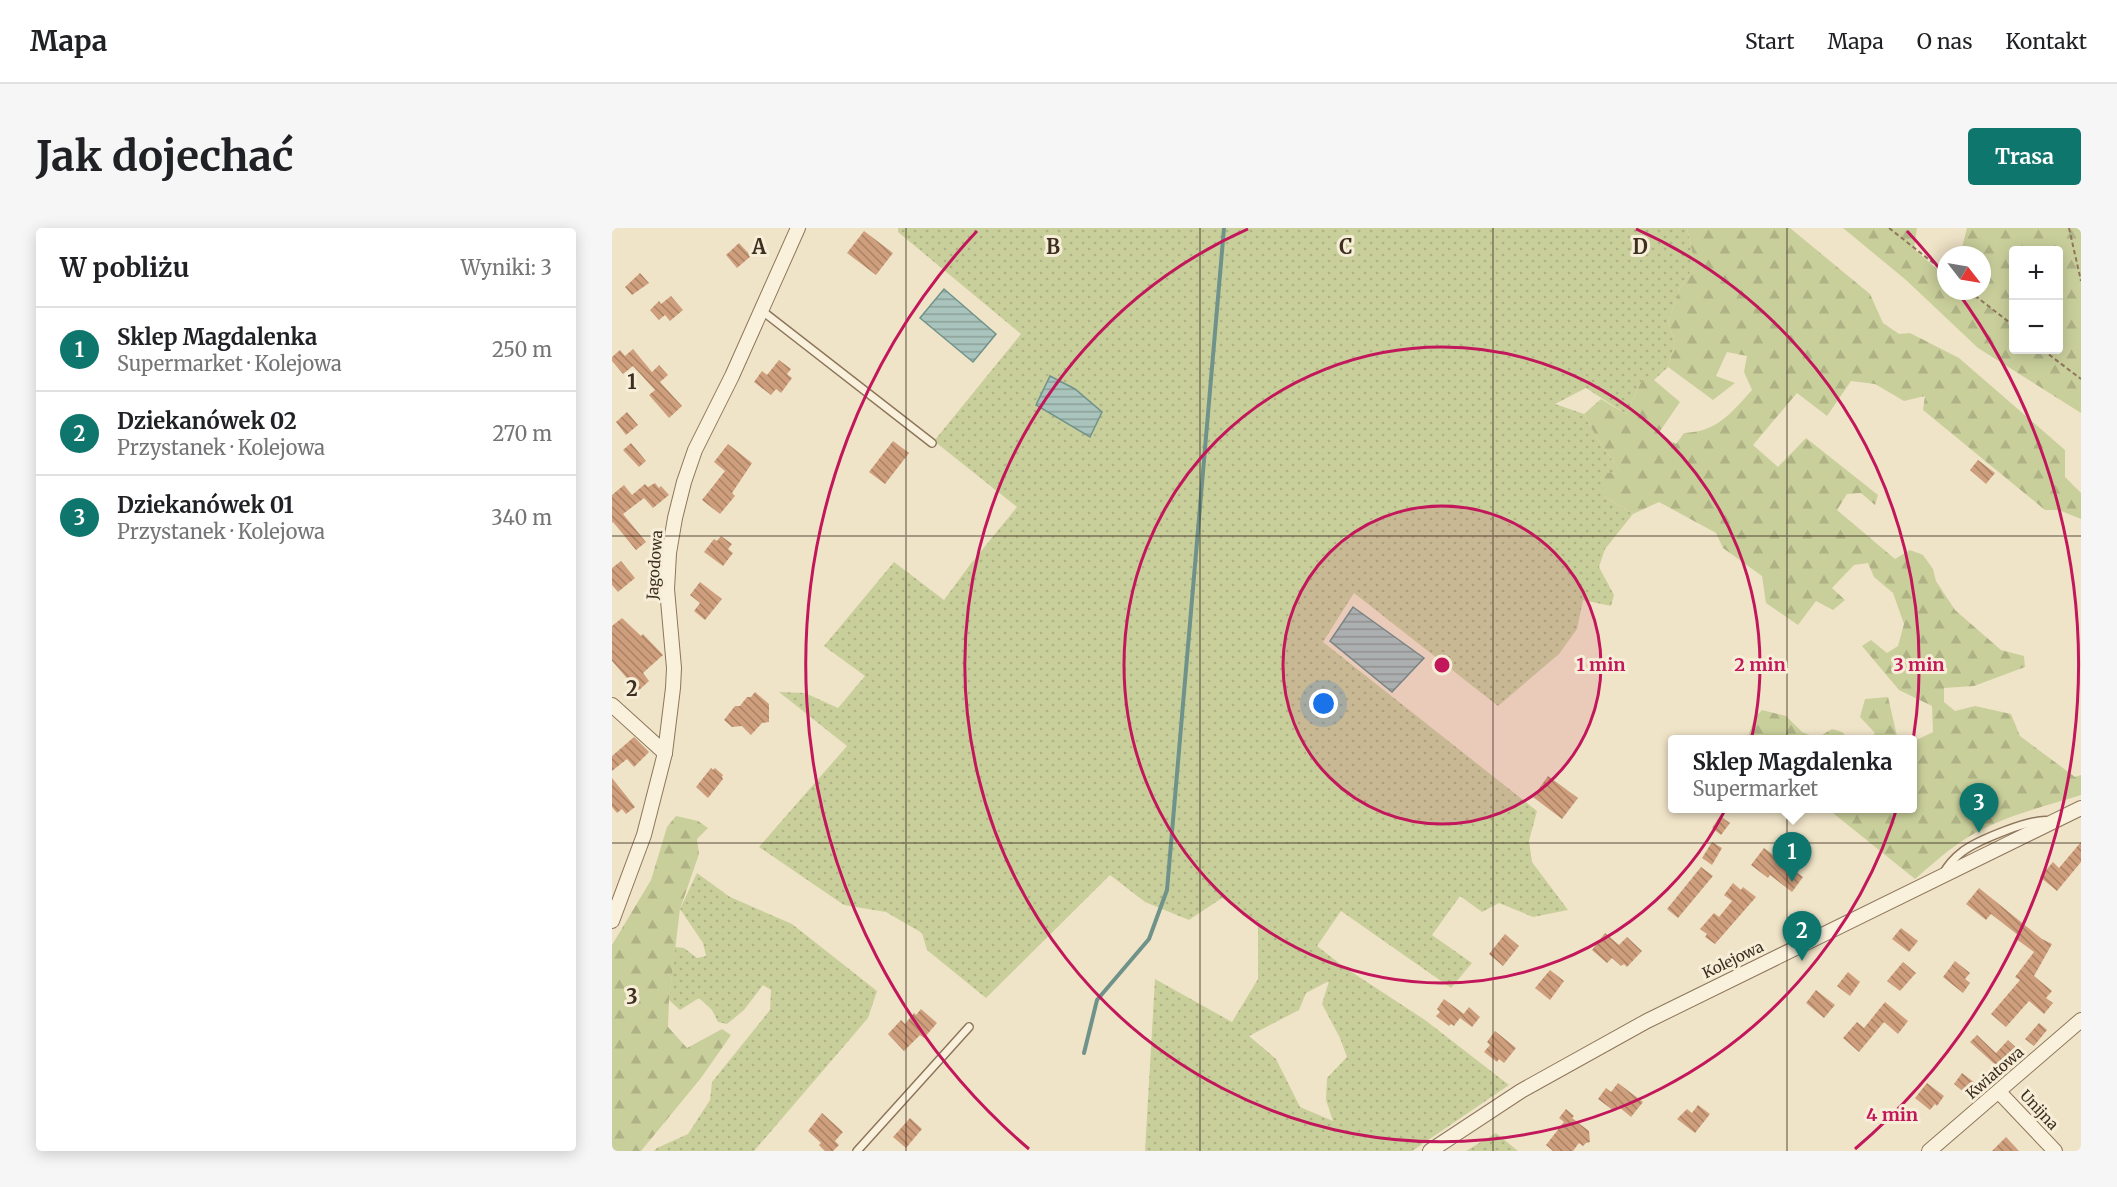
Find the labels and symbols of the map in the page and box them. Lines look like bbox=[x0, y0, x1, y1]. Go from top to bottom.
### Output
text: A bbox=[751, 234, 767, 259]
text: B bbox=[1046, 234, 1060, 259]
text: C bbox=[1339, 234, 1353, 259]
text: D bbox=[1632, 234, 1648, 259]
north arrow bbox=[1937, 246, 1991, 300]
text: 1 bbox=[627, 369, 637, 394]
street label: Jagodowa bbox=[643, 530, 666, 601]
text: 1 min bbox=[1576, 653, 1626, 676]
text: 2 min bbox=[1734, 653, 1786, 676]
text: 3 min bbox=[1894, 653, 1944, 676]
centre of rings bbox=[1432, 655, 1452, 675]
text: 2 bbox=[626, 676, 638, 701]
your location bbox=[1309, 689, 1338, 718]
pin: 3 bbox=[1960, 784, 1998, 833]
pin: 1 bbox=[1772, 832, 1812, 882]
pin: 2 bbox=[1782, 912, 1822, 961]
street label: Kolejowa bbox=[1699, 937, 1766, 982]
text: 3 bbox=[626, 984, 638, 1009]
street label: Kwiatowa bbox=[1962, 1042, 2027, 1103]
street label: Unijna bbox=[2016, 1086, 2063, 1134]
text: 4 min bbox=[1866, 1103, 1918, 1126]

